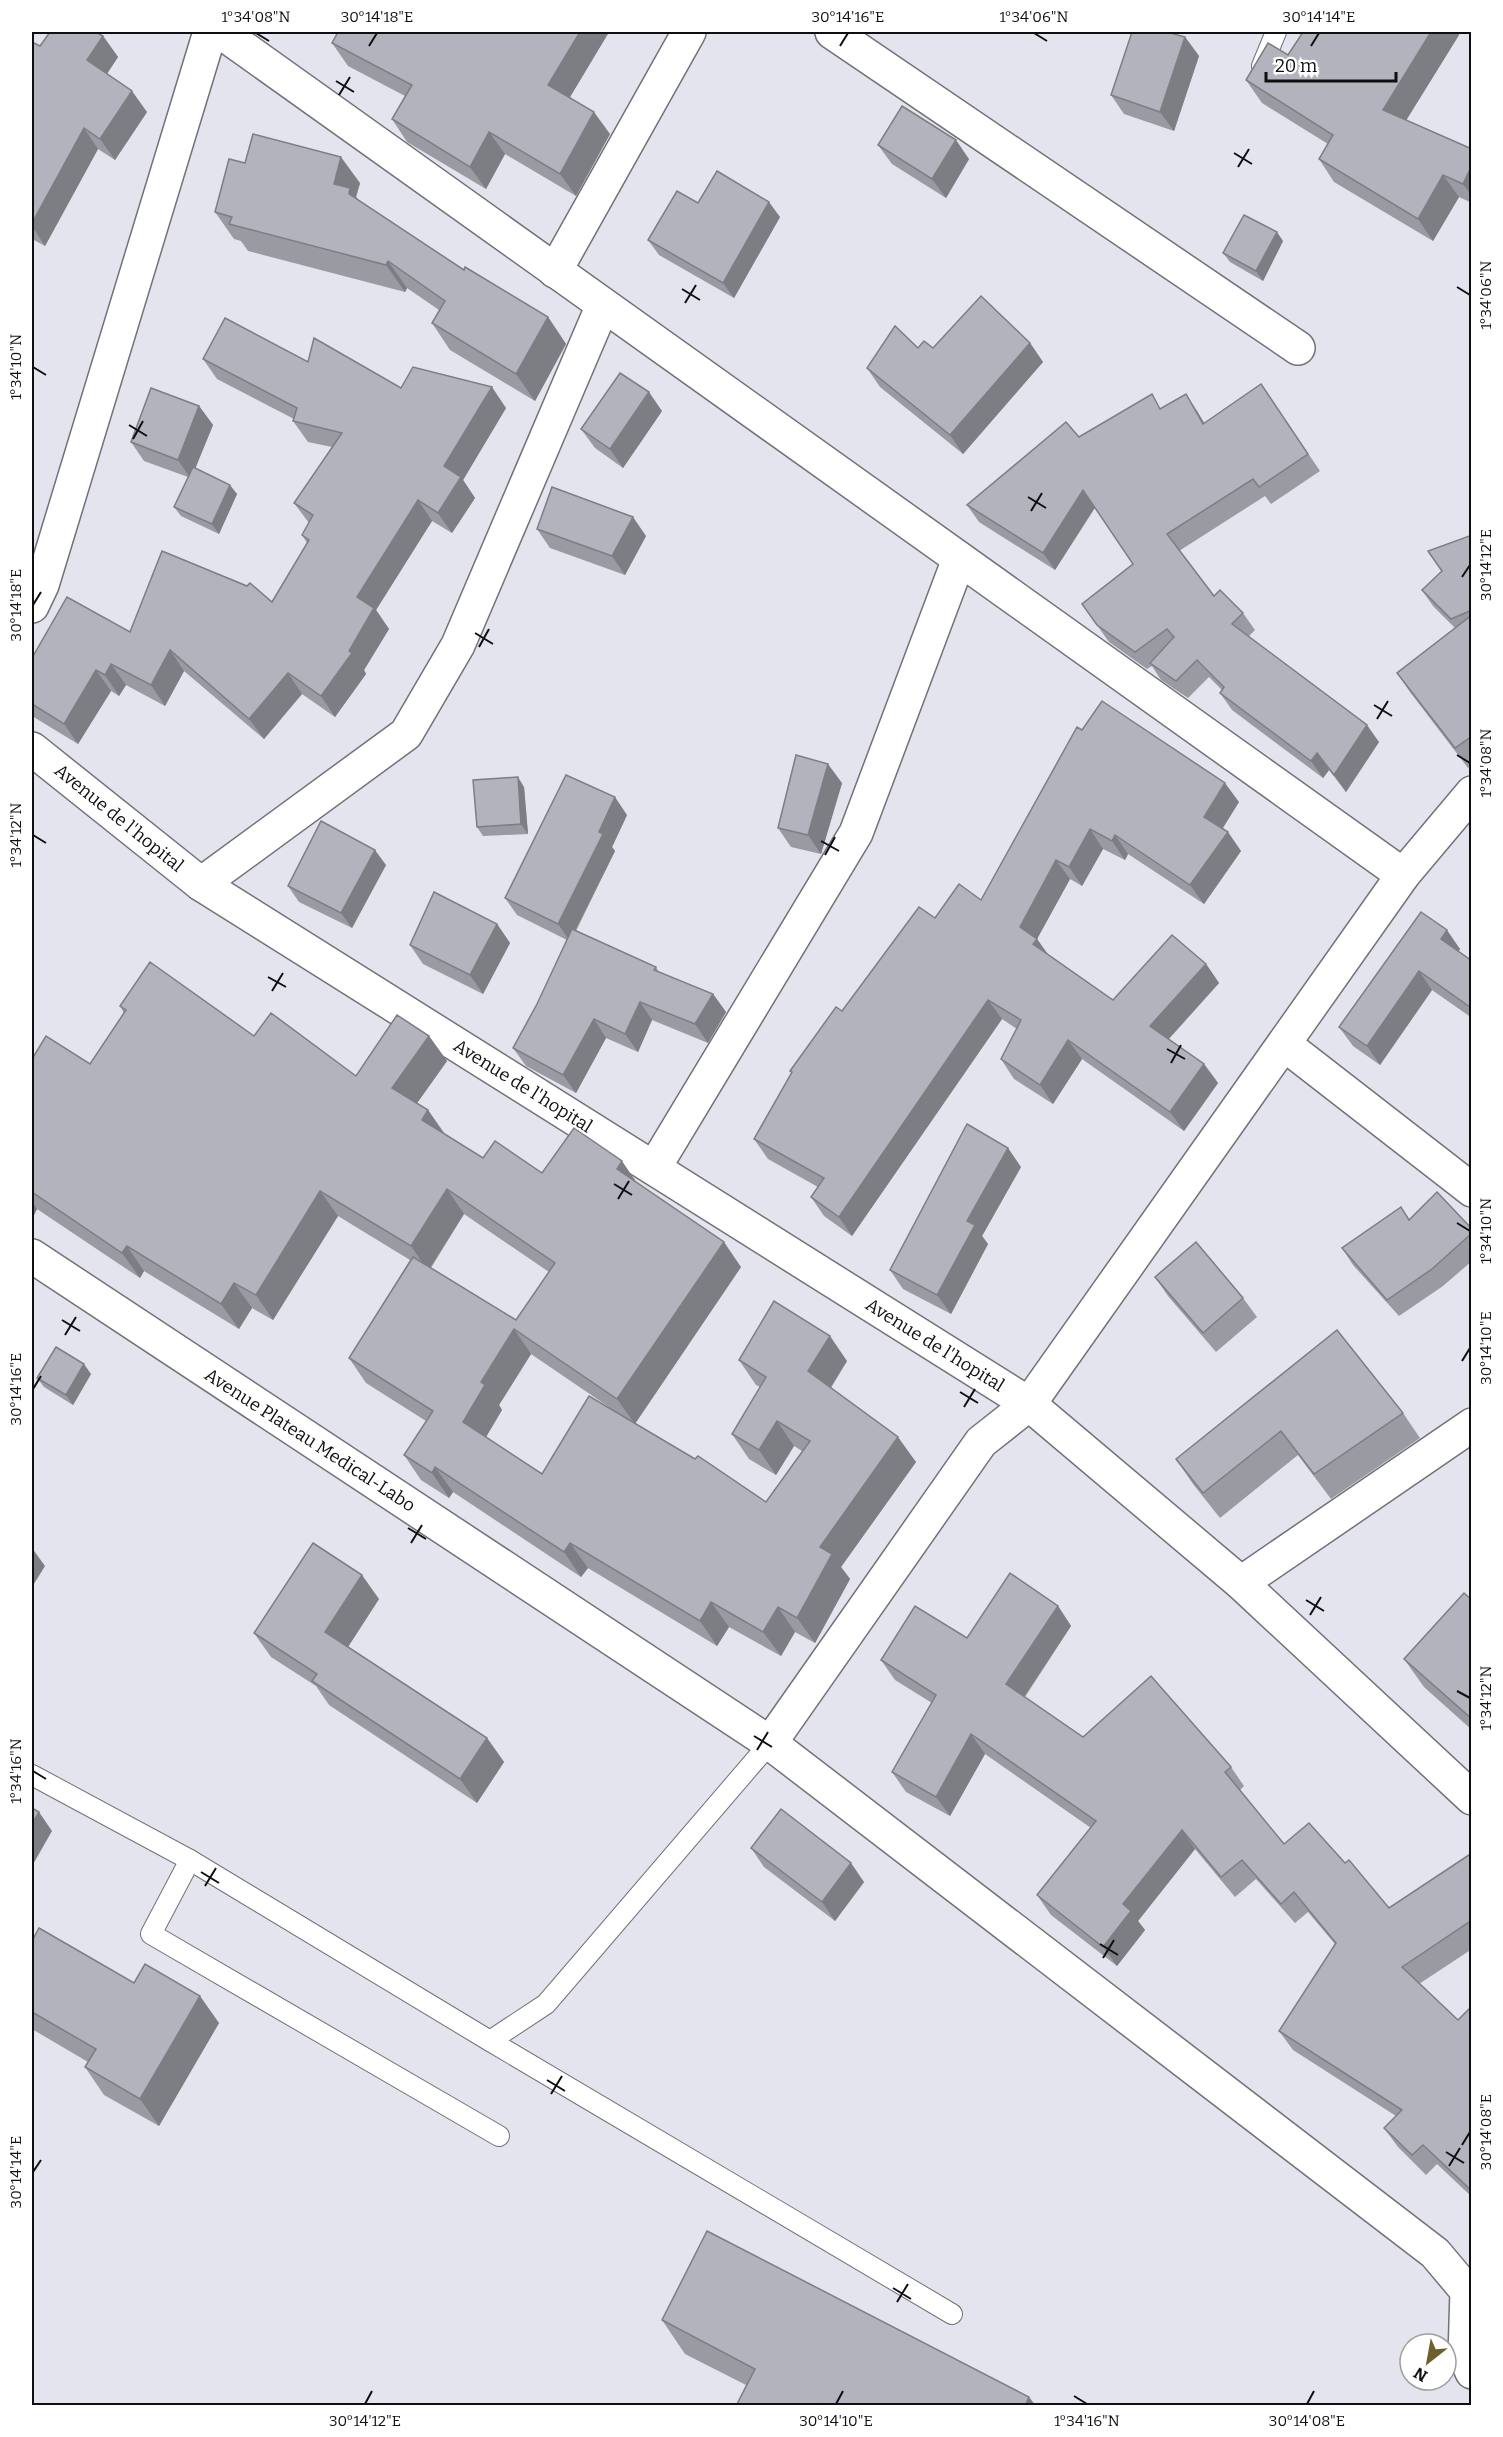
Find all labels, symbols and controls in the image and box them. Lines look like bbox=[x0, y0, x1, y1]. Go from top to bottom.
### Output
text: 1°34'08"N bbox=[222, 8, 291, 26]
text: 30°14'18"E bbox=[341, 8, 413, 26]
text: 30°14'16"E bbox=[812, 8, 884, 26]
text: 1°34'06"N bbox=[1000, 8, 1069, 26]
text: 30°14'14"E bbox=[1283, 8, 1355, 26]
scale bar bbox=[1266, 45, 1396, 83]
text: 20 m bbox=[1275, 55, 1317, 77]
text: 1°34'06"N bbox=[1477, 260, 1495, 329]
text: 1°34'10"N bbox=[7, 334, 25, 400]
text: 30°14'12"E bbox=[1477, 529, 1495, 601]
text: 30°14'18"E bbox=[7, 569, 25, 641]
text: 1°34'08"N bbox=[1477, 728, 1495, 797]
street label: Avenue de l'hopital bbox=[50, 759, 188, 877]
text: 1°34'12"N bbox=[7, 803, 25, 867]
street label: Avenue de l'hopital bbox=[450, 1034, 596, 1138]
text: 1°34'10"N bbox=[1477, 1198, 1495, 1264]
street label: Avenue de l'hopital bbox=[862, 1293, 1008, 1397]
text: 30°14'10"E bbox=[1477, 1311, 1495, 1385]
text: 30°14'16"E bbox=[7, 1353, 25, 1425]
street label: Avenue Plateau Medical-Labo bbox=[200, 1364, 420, 1516]
text: 1°34'12"N bbox=[1477, 1666, 1495, 1730]
text: 1°34'16"N bbox=[7, 1738, 25, 1804]
text: 30°14'08"E bbox=[1477, 2094, 1495, 2170]
text: 30°14'14"E bbox=[7, 2136, 25, 2208]
north arrow bbox=[1398, 2332, 1458, 2392]
text: N bbox=[1410, 2363, 1431, 2386]
text: 30°14'12"E bbox=[329, 2412, 401, 2430]
text: 30°14'10"E bbox=[799, 2412, 873, 2430]
text: 1°34'16"N bbox=[1054, 2412, 1120, 2430]
text: 30°14'08"E bbox=[1269, 2412, 1345, 2430]

